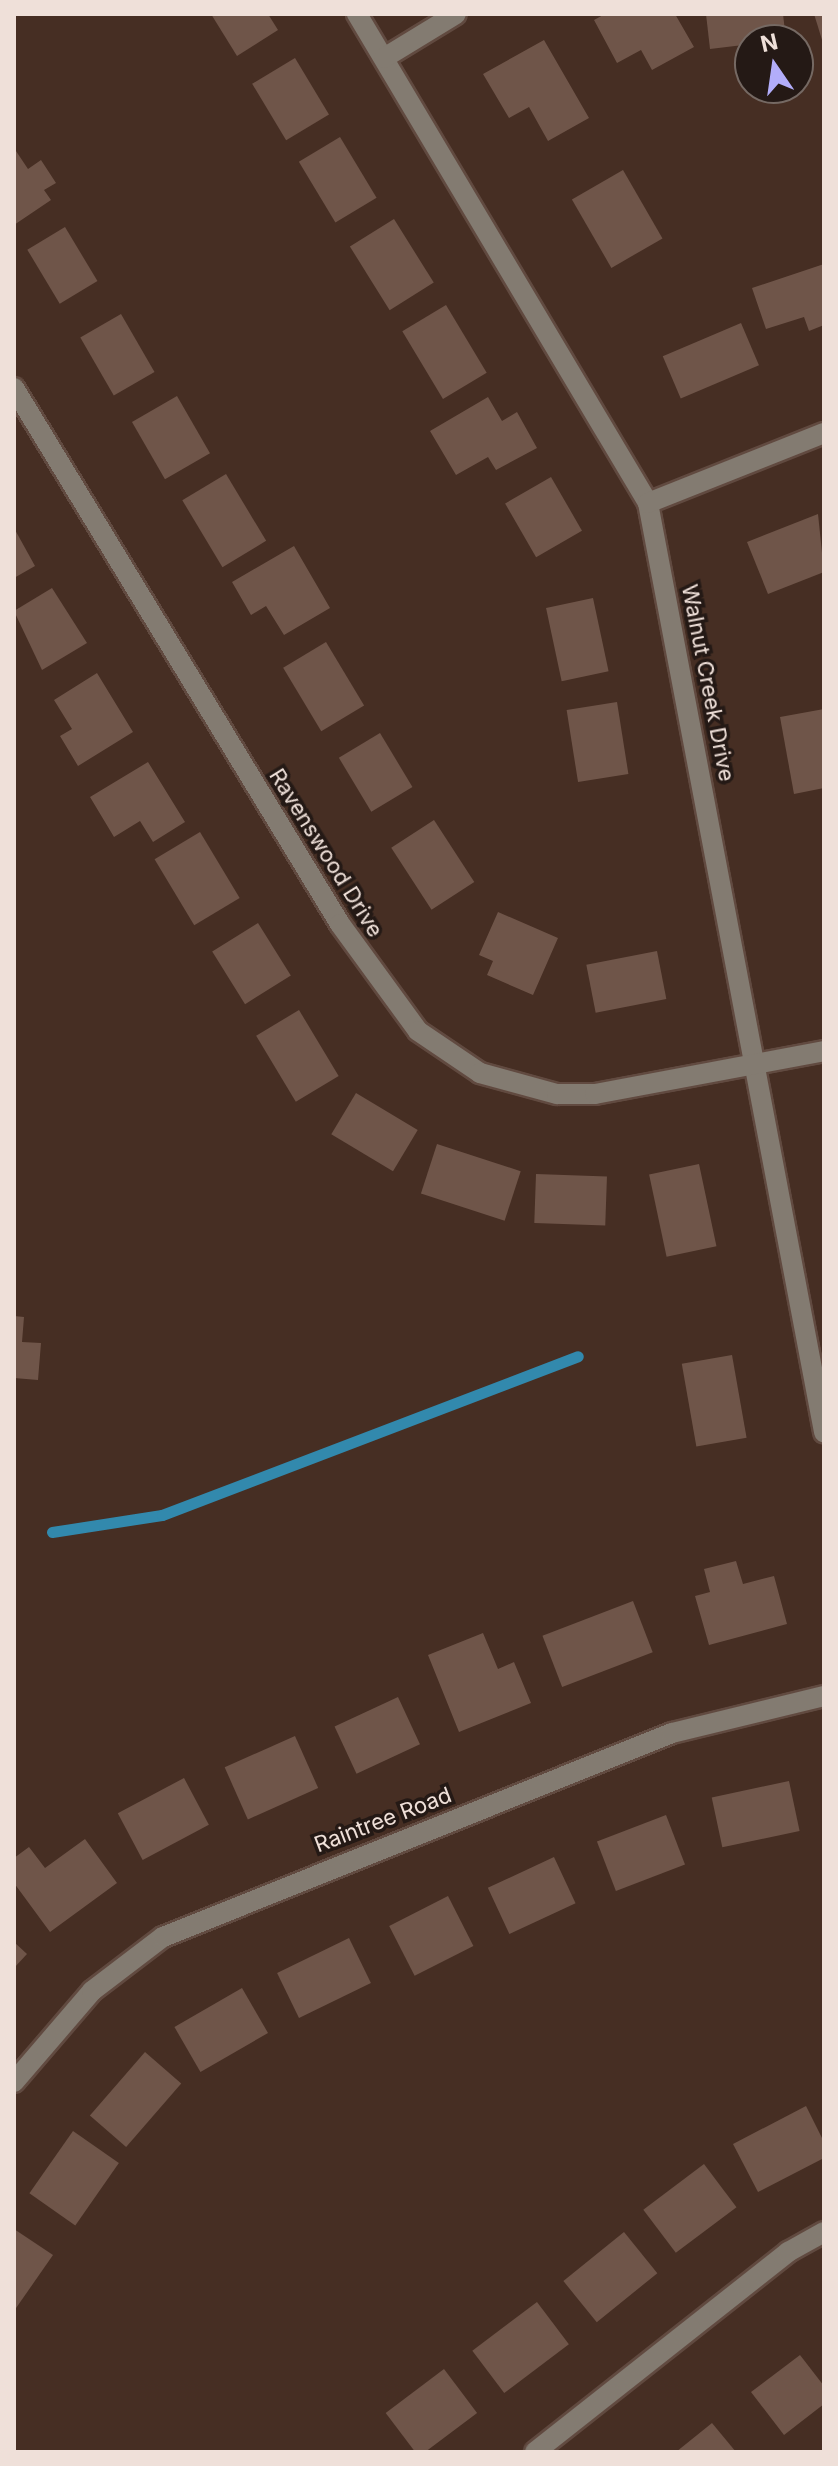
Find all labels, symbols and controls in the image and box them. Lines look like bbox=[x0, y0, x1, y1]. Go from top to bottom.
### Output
north arrow bbox=[734, 24, 814, 104]
text: N bbox=[758, 28, 780, 57]
street label: Walnut Creek Drive bbox=[676, 582, 740, 784]
street label: Ravenswood Drive bbox=[263, 764, 389, 942]
street label: Raintree Road bbox=[311, 1782, 455, 1858]

